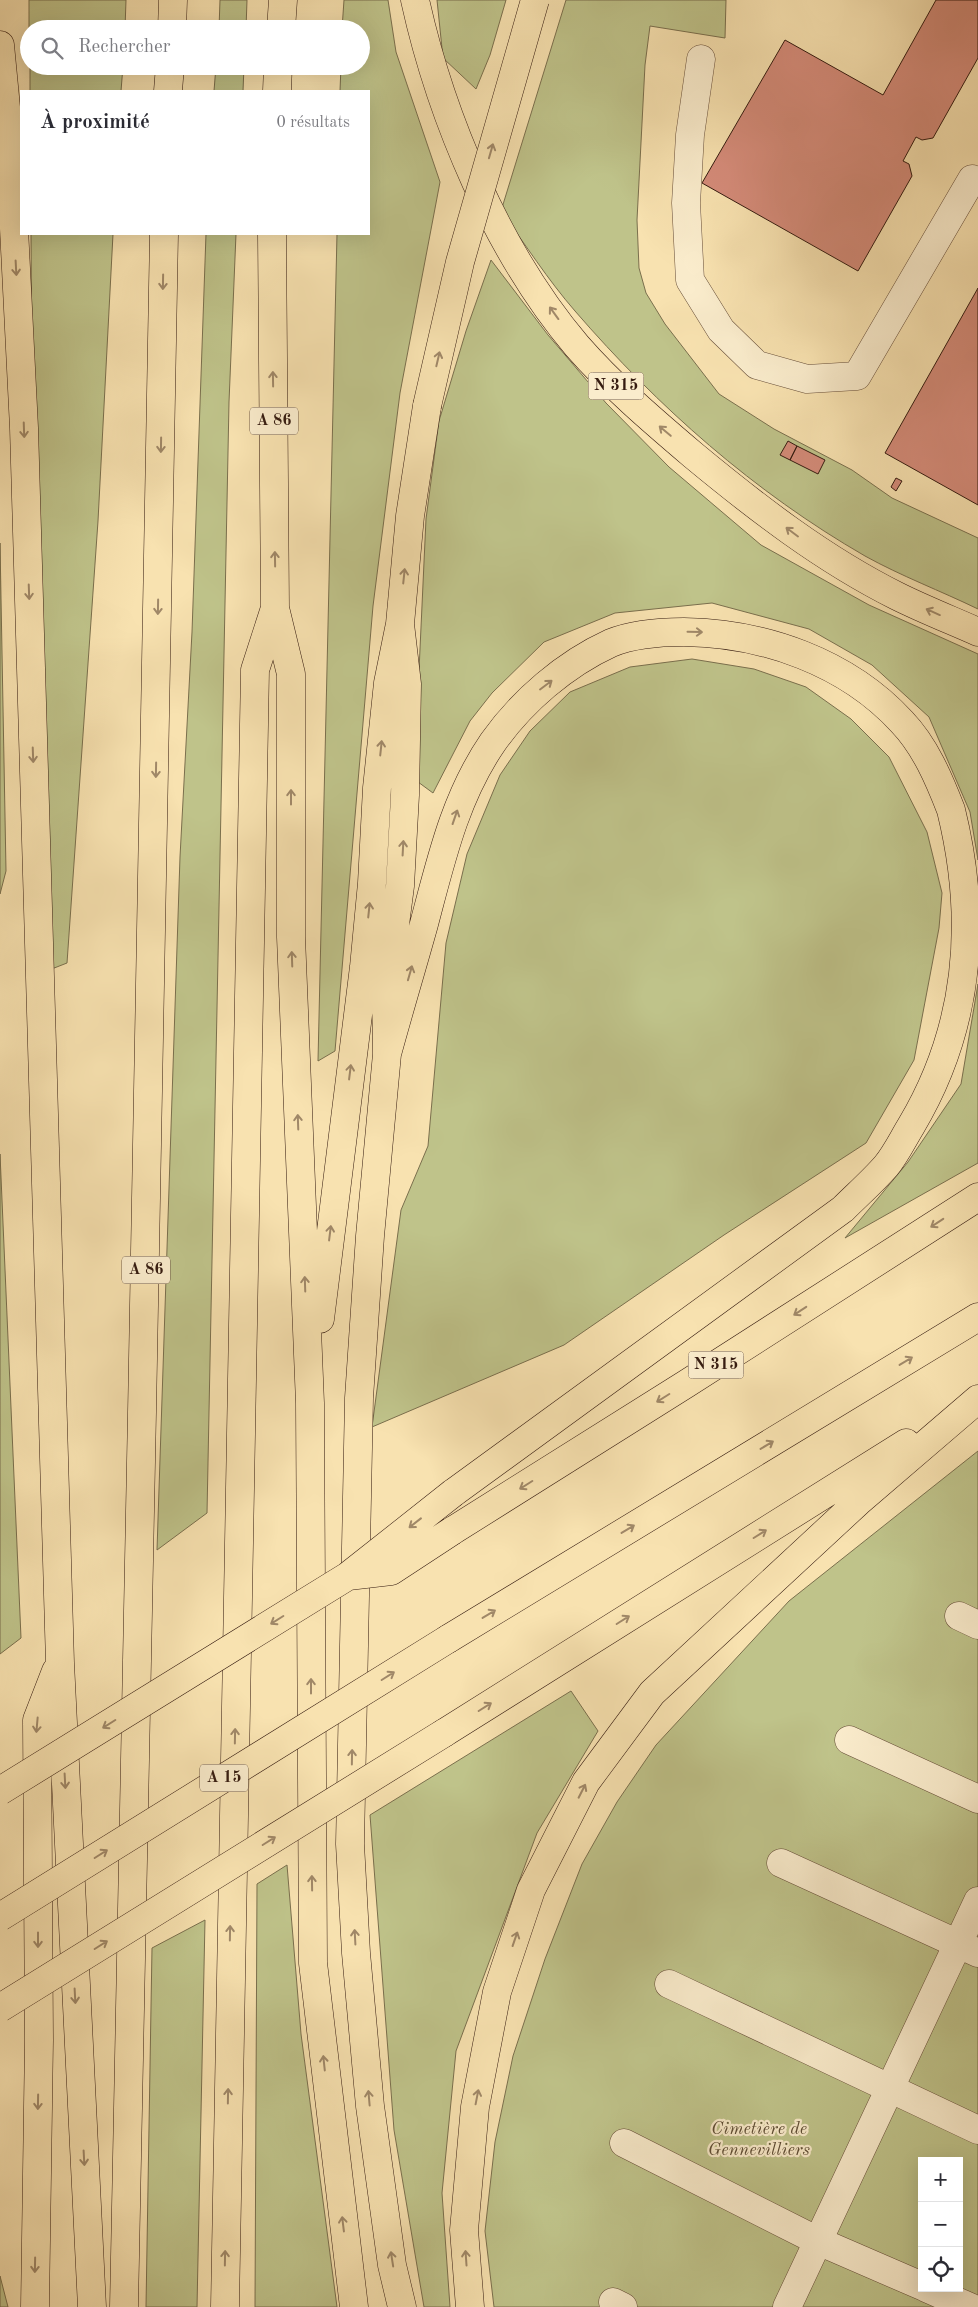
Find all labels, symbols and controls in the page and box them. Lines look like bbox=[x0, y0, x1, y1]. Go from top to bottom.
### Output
search box bbox=[20, 20, 370, 75]
icon: search bbox=[38, 34, 66, 62]
text: Rechercher bbox=[78, 38, 171, 57]
text: À proximité bbox=[40, 112, 150, 133]
text: 0 résultats bbox=[276, 115, 350, 131]
one-way arrow bbox=[487, 143, 497, 159]
one-way arrow bbox=[11, 259, 20, 275]
one-way arrow bbox=[158, 274, 168, 290]
one-way arrow bbox=[549, 306, 559, 320]
one-way arrow bbox=[434, 351, 443, 367]
one-way arrow bbox=[268, 372, 278, 388]
road number: N 315 bbox=[588, 372, 644, 400]
road number: A 86 bbox=[250, 408, 298, 434]
one-way arrow bbox=[19, 422, 28, 438]
one-way arrow bbox=[659, 426, 672, 437]
one-way arrow bbox=[156, 436, 166, 453]
one-way arrow bbox=[786, 527, 799, 538]
one-way arrow bbox=[270, 552, 280, 568]
one-way arrow bbox=[399, 568, 409, 584]
one-way arrow bbox=[24, 584, 33, 600]
one-way arrow bbox=[154, 599, 163, 615]
one-way arrow bbox=[926, 606, 941, 616]
one-way arrow bbox=[686, 627, 702, 637]
one-way arrow bbox=[539, 680, 552, 691]
one-way arrow bbox=[376, 740, 386, 756]
one-way arrow bbox=[29, 747, 38, 763]
one-way arrow bbox=[151, 762, 161, 778]
one-way arrow bbox=[286, 789, 296, 806]
one-way arrow bbox=[450, 809, 460, 825]
one-way arrow bbox=[398, 841, 407, 857]
one-way arrow bbox=[364, 902, 374, 918]
one-way arrow bbox=[287, 952, 296, 968]
one-way arrow bbox=[405, 965, 415, 981]
one-way arrow bbox=[345, 1064, 355, 1080]
one-way arrow bbox=[294, 1114, 303, 1130]
one-way arrow bbox=[930, 1218, 944, 1228]
one-way arrow bbox=[325, 1225, 335, 1241]
road number: A 86 bbox=[122, 1256, 170, 1284]
one-way arrow bbox=[300, 1276, 310, 1292]
one-way arrow bbox=[794, 1306, 808, 1316]
road number: N 315 bbox=[688, 1352, 744, 1378]
one-way arrow bbox=[899, 1355, 913, 1366]
one-way arrow bbox=[657, 1394, 671, 1404]
one-way arrow bbox=[760, 1440, 774, 1450]
one-way arrow bbox=[519, 1480, 533, 1490]
one-way arrow bbox=[409, 1518, 422, 1529]
one-way arrow bbox=[621, 1524, 635, 1534]
one-way arrow bbox=[753, 1529, 767, 1539]
one-way arrow bbox=[482, 1608, 496, 1618]
one-way arrow bbox=[615, 1615, 629, 1625]
one-way arrow bbox=[271, 1616, 285, 1626]
one-way arrow bbox=[380, 1671, 394, 1681]
one-way arrow bbox=[306, 1678, 316, 1694]
one-way arrow bbox=[478, 1701, 492, 1712]
one-way arrow bbox=[33, 1716, 42, 1732]
one-way arrow bbox=[102, 1719, 116, 1729]
one-way arrow bbox=[230, 1728, 240, 1744]
one-way arrow bbox=[347, 1749, 357, 1765]
road number: A 15 bbox=[200, 1765, 248, 1792]
one-way arrow bbox=[61, 1773, 70, 1789]
one-way arrow bbox=[577, 1784, 587, 1799]
one-way arrow bbox=[261, 1836, 275, 1846]
one-way arrow bbox=[93, 1849, 107, 1859]
one-way arrow bbox=[307, 1876, 317, 1892]
one-way arrow bbox=[225, 1926, 235, 1942]
one-way arrow bbox=[350, 1929, 360, 1945]
one-way arrow bbox=[33, 1931, 43, 1947]
one-way arrow bbox=[511, 1932, 520, 1947]
one-way arrow bbox=[93, 1940, 107, 1950]
one-way arrow bbox=[71, 1988, 80, 2004]
one-way arrow bbox=[319, 2055, 329, 2071]
one-way arrow bbox=[223, 2088, 233, 2104]
one-way arrow bbox=[472, 2089, 482, 2105]
one-way arrow bbox=[364, 2091, 374, 2107]
one-way arrow bbox=[33, 2094, 43, 2110]
park label: Cimetière de Gennevilliers bbox=[708, 2120, 811, 2159]
one-way arrow bbox=[79, 2150, 88, 2166]
map controls bbox=[918, 2157, 963, 2292]
button: + bbox=[918, 2157, 963, 2202]
button: − bbox=[918, 2202, 963, 2247]
one-way arrow bbox=[338, 2216, 348, 2232]
button: locate bbox=[918, 2247, 963, 2292]
one-way arrow bbox=[221, 2251, 230, 2267]
one-way arrow bbox=[462, 2251, 471, 2267]
one-way arrow bbox=[386, 2252, 396, 2268]
one-way arrow bbox=[30, 2256, 40, 2272]

